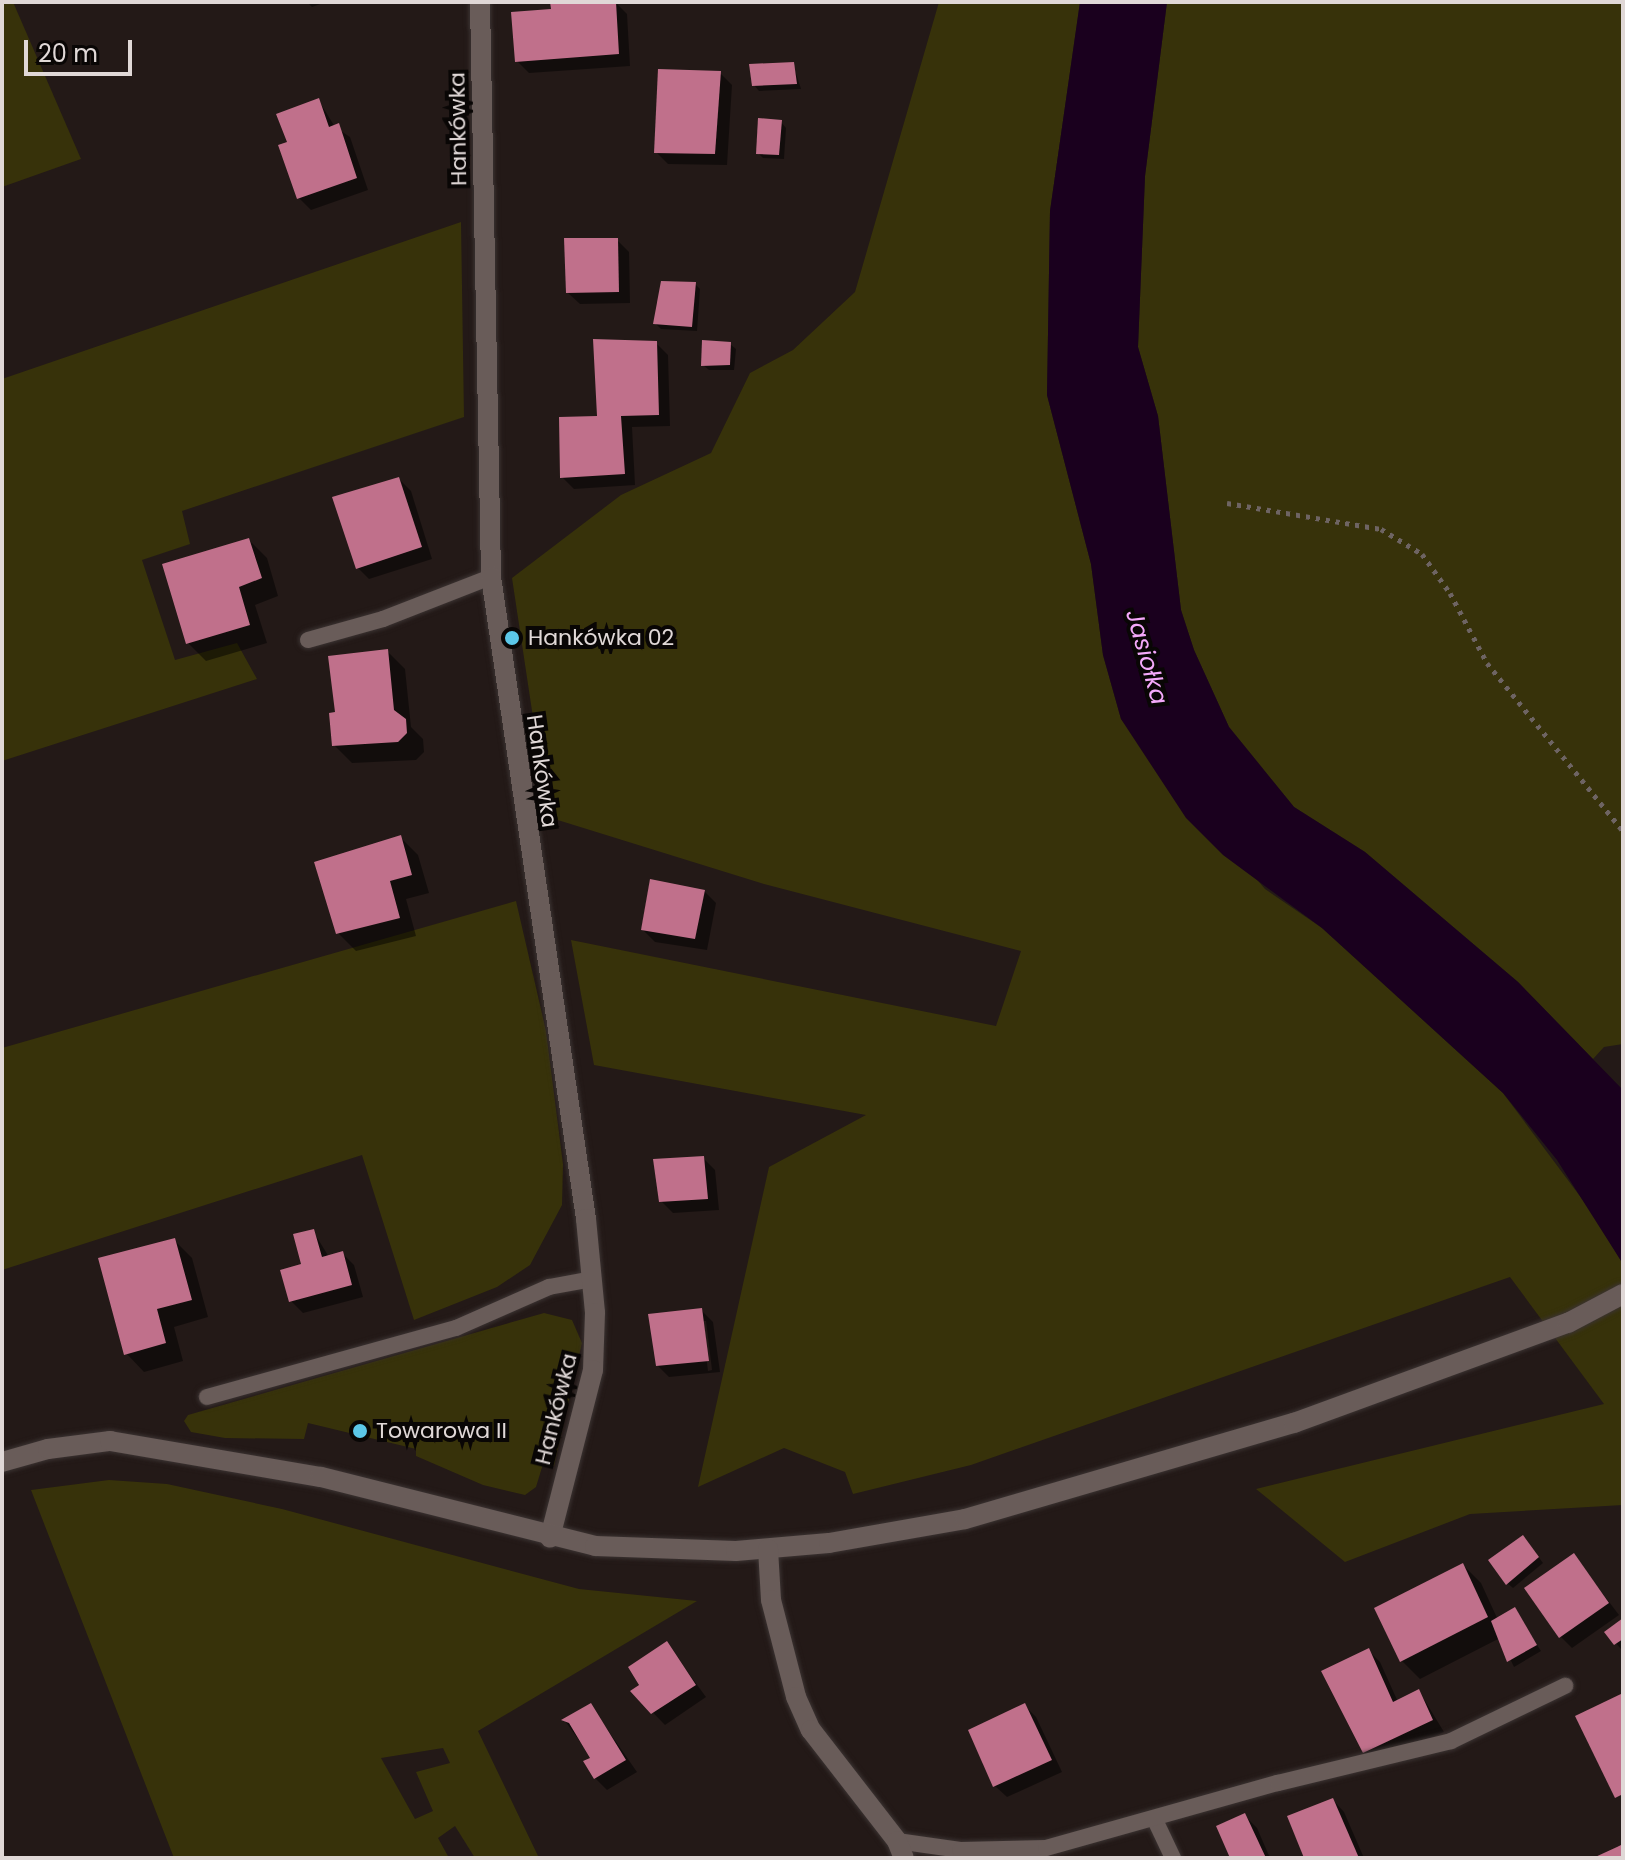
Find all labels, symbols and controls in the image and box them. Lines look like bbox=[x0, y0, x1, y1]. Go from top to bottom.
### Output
scale bar bbox=[28, 24, 136, 74]
text: 20 m bbox=[38, 37, 98, 70]
street label: Hankówka bbox=[444, 72, 472, 186]
water label: Jasiołka bbox=[1120, 606, 1174, 708]
place label: Hankówka 02 bbox=[528, 625, 674, 651]
marker: Hankówka 02 bbox=[503, 629, 521, 647]
street label: Hankówka bbox=[521, 713, 563, 829]
street label: Hankówka bbox=[529, 1351, 583, 1467]
place label: Towarowa II bbox=[376, 1418, 507, 1444]
marker: Towarowa II bbox=[351, 1422, 369, 1440]

